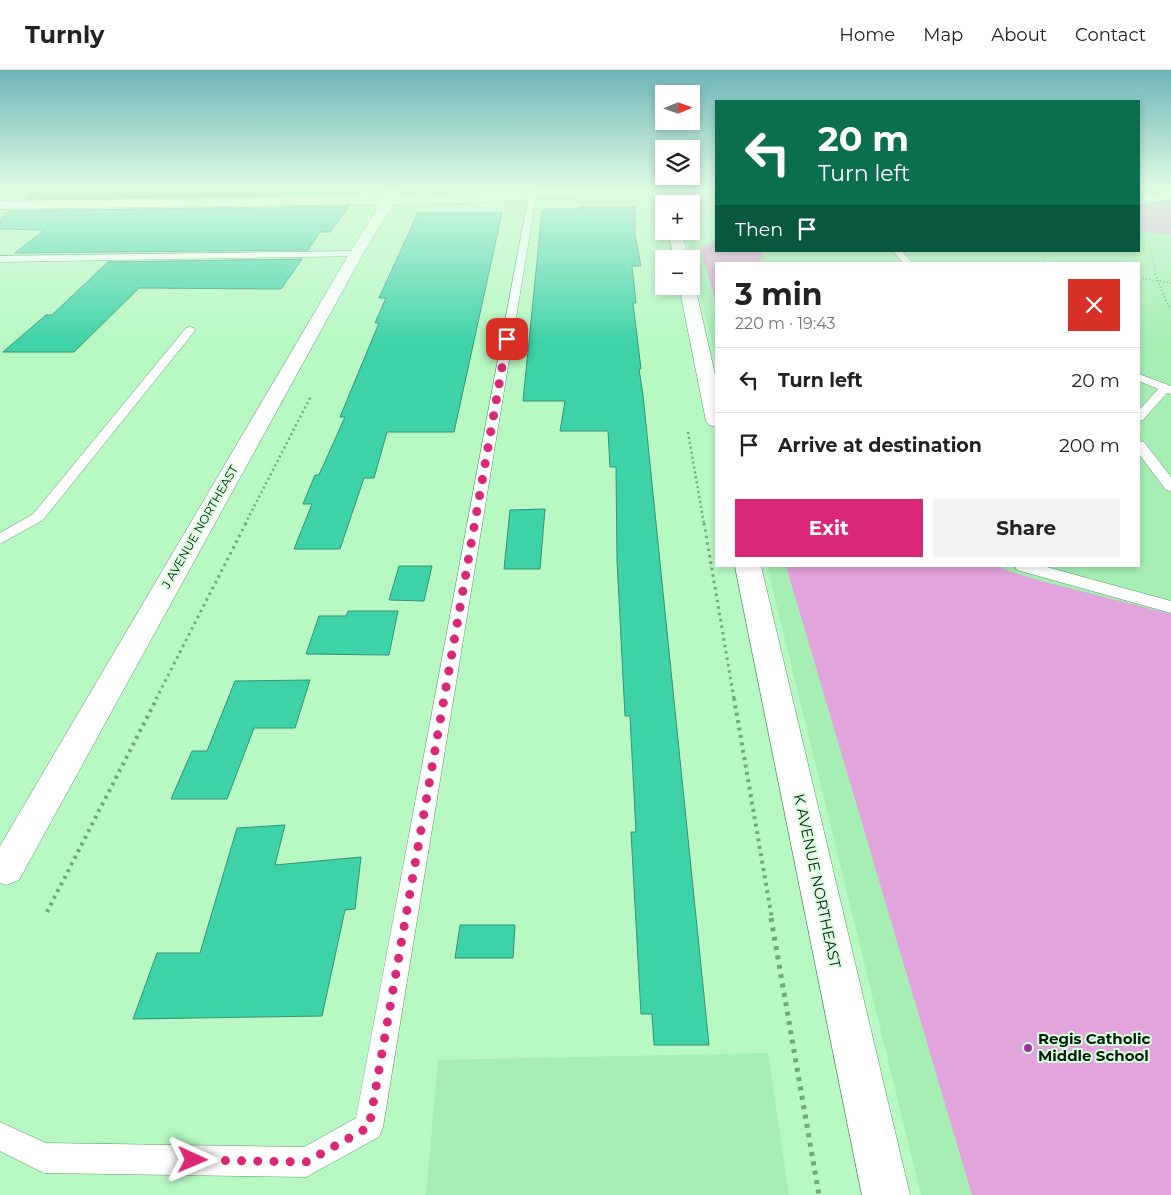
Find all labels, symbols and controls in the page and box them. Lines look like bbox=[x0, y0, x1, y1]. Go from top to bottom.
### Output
text: Turnly bbox=[25, 20, 104, 49]
text: Home bbox=[839, 24, 895, 46]
text: Map bbox=[923, 24, 963, 46]
text: About bbox=[991, 24, 1047, 46]
text: Contact bbox=[1075, 24, 1146, 46]
north arrow bbox=[655, 85, 700, 130]
map controls bbox=[655, 85, 700, 295]
text: 20 m bbox=[818, 117, 909, 160]
icon: left bbox=[735, 120, 800, 185]
button: layers bbox=[655, 140, 700, 185]
text: Turn left bbox=[818, 160, 910, 187]
button: + bbox=[655, 195, 700, 240]
icon: arrive bbox=[793, 215, 821, 243]
text: Then bbox=[735, 218, 783, 241]
button: − bbox=[655, 250, 700, 295]
text: 3 min bbox=[735, 276, 822, 313]
button: close bbox=[1068, 279, 1120, 331]
text: 220 m · 19:43 bbox=[735, 314, 836, 333]
pin bbox=[486, 318, 528, 360]
icon: arrive bbox=[493, 325, 521, 353]
icon: left bbox=[735, 366, 763, 394]
text: Turn left bbox=[778, 369, 863, 392]
text: 20 m bbox=[1072, 369, 1120, 392]
icon: arrive bbox=[735, 431, 763, 459]
text: Arrive at destination bbox=[778, 434, 982, 457]
text: 200 m bbox=[1059, 434, 1120, 457]
street label: J AVENUE NORTHEAST bbox=[158, 462, 241, 592]
button: Exit bbox=[735, 499, 923, 557]
button: Share bbox=[933, 499, 1120, 557]
street label: K AVENUE NORTHEAST bbox=[790, 792, 845, 970]
place label: Regis Catholic Middle School bbox=[1038, 1029, 1151, 1065]
marker: Regis Catholic Middle School bbox=[1022, 1042, 1034, 1054]
position arrow bbox=[166, 1133, 218, 1185]

